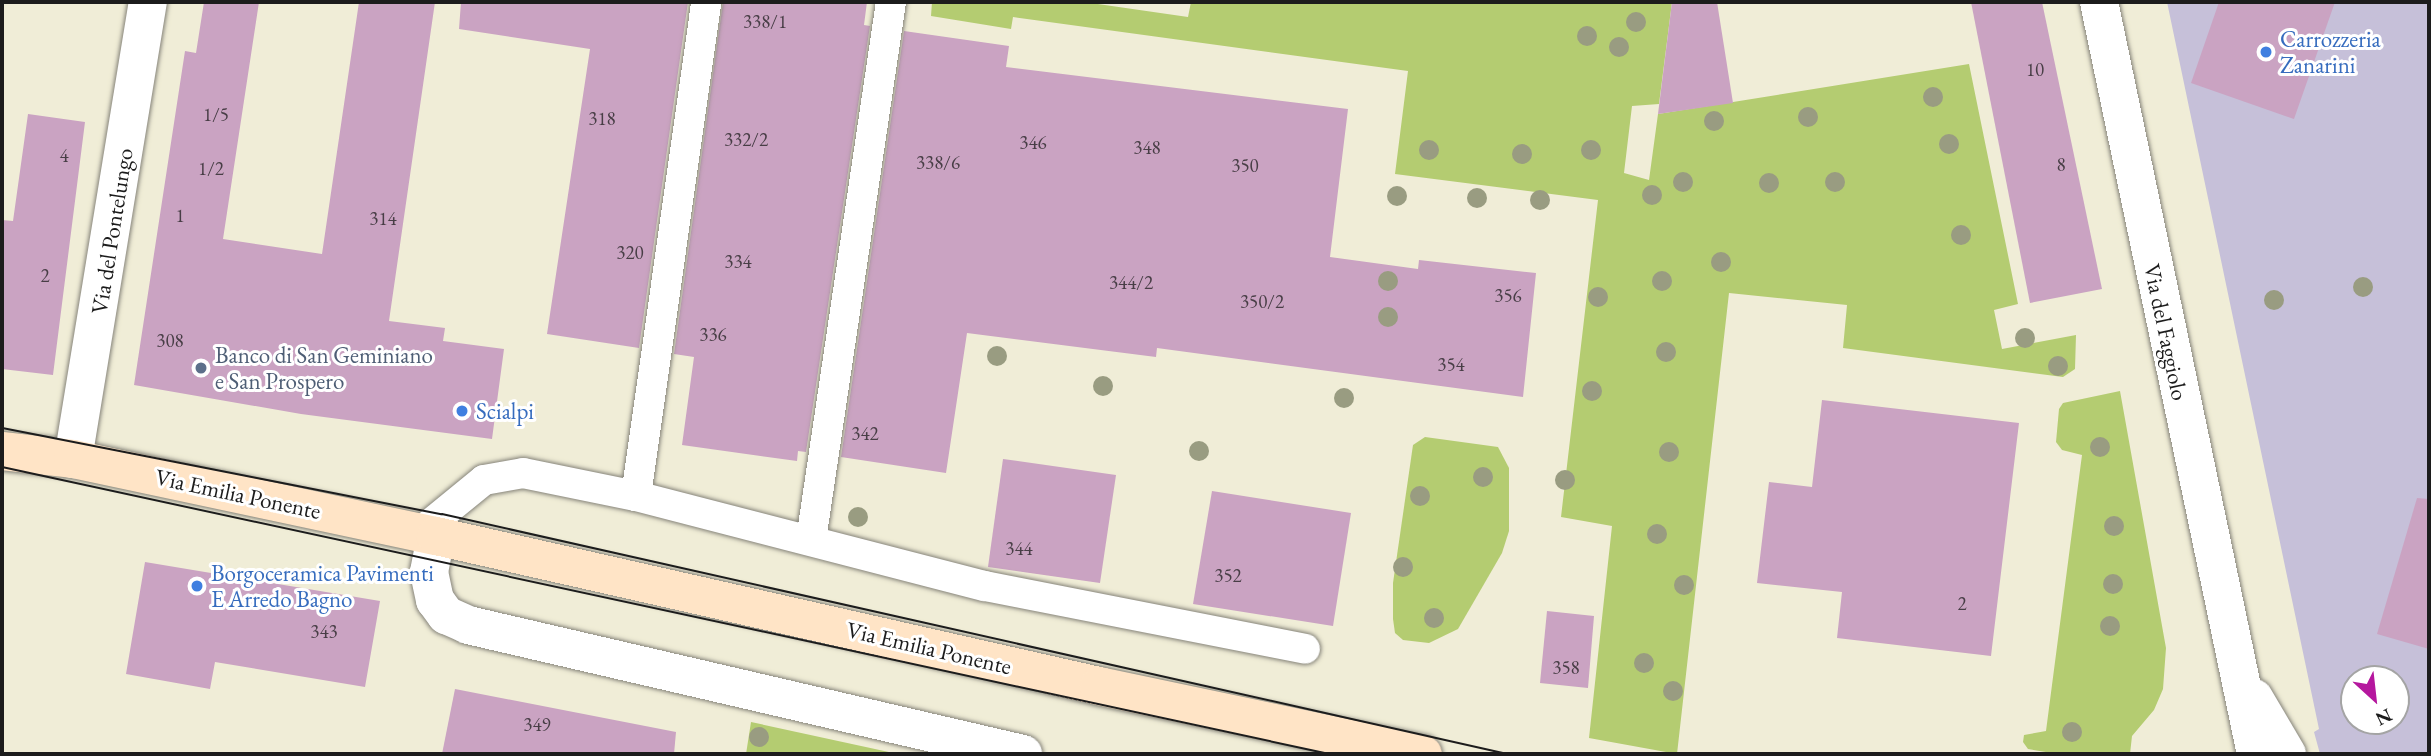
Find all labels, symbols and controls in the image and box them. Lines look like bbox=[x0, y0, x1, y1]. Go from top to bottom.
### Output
house number: 338/1 bbox=[743, 11, 787, 33]
place label: Carrozzeria Zanarini bbox=[2280, 25, 2381, 79]
marker: Carrozzeria Zanarini bbox=[2258, 44, 2274, 60]
house number: 10 bbox=[2026, 59, 2044, 81]
house number: 1/5 bbox=[203, 104, 229, 126]
house number: 318 bbox=[588, 108, 616, 130]
house number: 332/2 bbox=[724, 129, 768, 151]
house number: 346 bbox=[1019, 132, 1047, 154]
house number: 348 bbox=[1133, 137, 1161, 159]
house number: 4 bbox=[59, 145, 69, 167]
street label: Via del Pontelungo bbox=[85, 146, 139, 316]
house number: 338/6 bbox=[916, 152, 960, 174]
house number: 8 bbox=[2056, 154, 2066, 176]
house number: 350 bbox=[1231, 155, 1259, 177]
house number: 1/2 bbox=[198, 158, 224, 180]
house number: 1 bbox=[175, 205, 185, 227]
house number: 314 bbox=[369, 208, 397, 230]
house number: 320 bbox=[616, 242, 644, 264]
house number: 334 bbox=[724, 251, 752, 273]
street label: Via del Faggiolo bbox=[2138, 261, 2194, 403]
house number: 2 bbox=[40, 265, 50, 287]
house number: 344/2 bbox=[1109, 272, 1153, 294]
house number: 356 bbox=[1494, 285, 1522, 307]
house number: 350/2 bbox=[1240, 291, 1284, 313]
house number: 336 bbox=[699, 324, 727, 346]
house number: 308 bbox=[156, 330, 184, 352]
place label: Banco di San Geminiano e San Prospero bbox=[215, 341, 433, 395]
house number: 354 bbox=[1437, 354, 1465, 376]
marker: Banco di San Geminiano e San Prospero bbox=[193, 360, 209, 376]
place label: Scialpi bbox=[476, 397, 534, 425]
marker: Scialpi bbox=[454, 403, 470, 419]
house number: 342 bbox=[851, 423, 879, 445]
street label: Via Emilia Ponente bbox=[153, 463, 323, 525]
house number: 344 bbox=[1005, 538, 1033, 560]
place label: Borgoceramica Pavimenti E Arredo Bagno bbox=[211, 559, 434, 613]
house number: 352 bbox=[1214, 565, 1242, 587]
marker: Borgoceramica Pavimenti E Arredo Bagno bbox=[189, 578, 205, 594]
house number: 2 bbox=[1957, 593, 1967, 615]
street label: Via Emilia Ponente bbox=[844, 616, 1014, 680]
house number: 343 bbox=[310, 621, 338, 643]
house number: 358 bbox=[1552, 657, 1580, 679]
north arrow bbox=[2340, 665, 2410, 735]
text: N bbox=[2371, 703, 2396, 732]
house number: 349 bbox=[523, 714, 551, 736]

